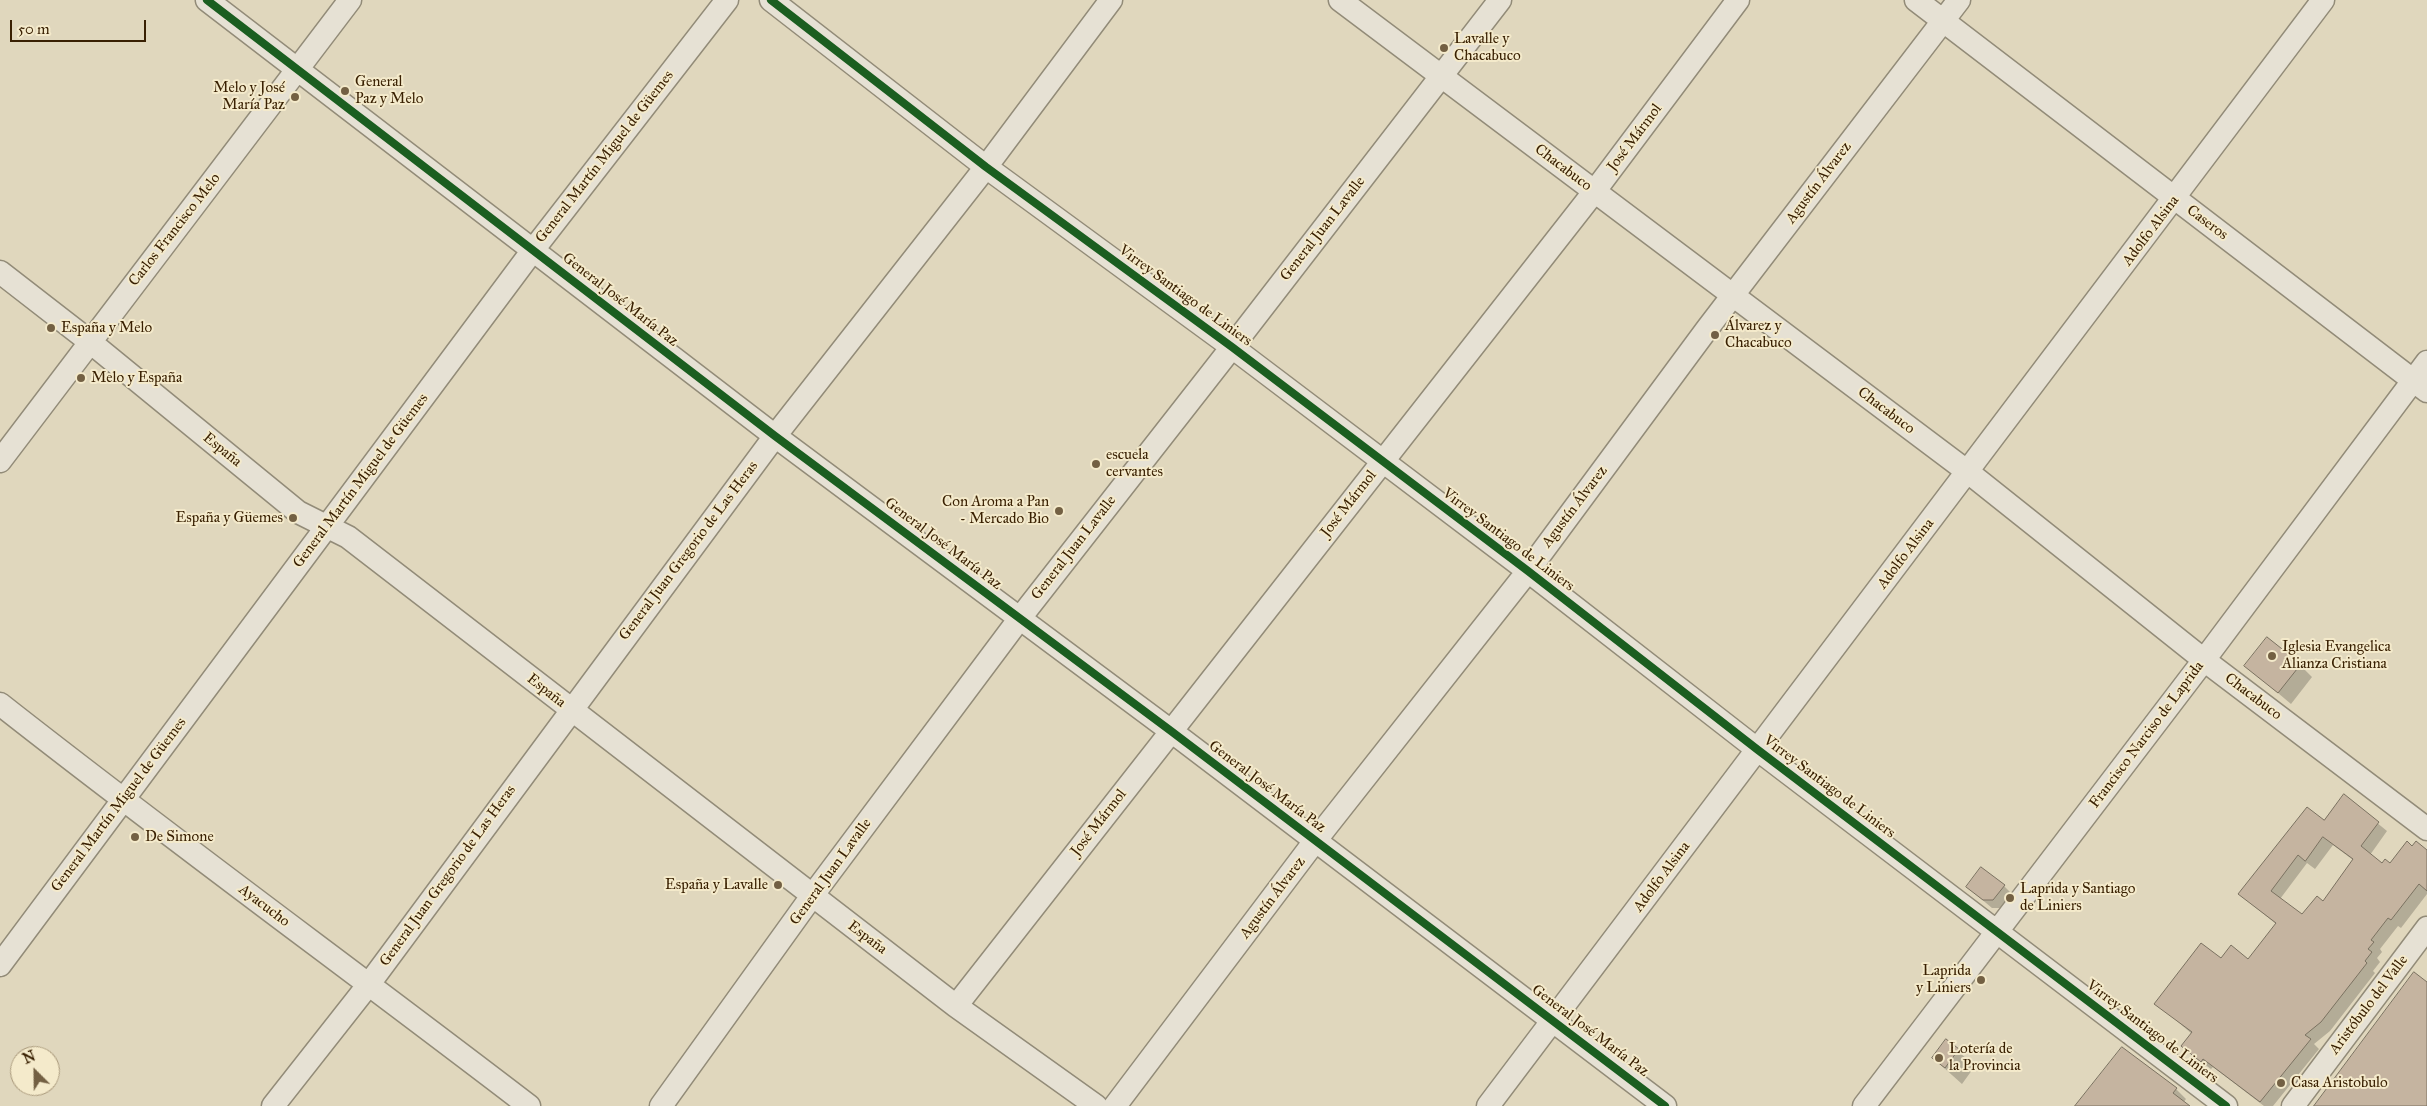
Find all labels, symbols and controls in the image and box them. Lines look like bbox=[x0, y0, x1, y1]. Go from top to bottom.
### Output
scale bar bbox=[12, 10, 149, 42]
text: 50 m bbox=[18, 20, 50, 38]
place label: Lavalle y Chacabuco bbox=[1454, 30, 1521, 65]
marker: Lavalle y Chacabuco bbox=[1438, 42, 1450, 54]
street label: General Martín Miguel de Güemes bbox=[532, 67, 678, 247]
place label: General Paz y Melo bbox=[355, 73, 423, 108]
place label: Melo y José María Paz bbox=[213, 79, 285, 114]
marker: General Paz y Melo bbox=[339, 85, 351, 97]
marker: Melo y José María Paz bbox=[289, 91, 301, 103]
street label: José Mármol bbox=[1604, 101, 1666, 175]
street label: Agustín Álvarez bbox=[1782, 139, 1856, 227]
street label: Chacabuco bbox=[1531, 141, 1595, 195]
street label: Carlos Francisco Melo bbox=[125, 170, 225, 290]
street label: General Juan Lavalle bbox=[1277, 173, 1369, 285]
street label: Adolfo Alsina bbox=[2119, 192, 2183, 270]
street label: Caseros bbox=[2183, 202, 2231, 244]
street label: Virrey Santiago de Liniers bbox=[1115, 242, 1255, 350]
street label: General José María Paz bbox=[559, 249, 681, 351]
place label: Álvarez y Chacabuco bbox=[1725, 317, 1792, 352]
place label: España y Melo bbox=[61, 319, 152, 337]
marker: España y Melo bbox=[45, 322, 57, 334]
marker: Álvarez y Chacabuco bbox=[1709, 329, 1721, 341]
place label: Melo y España bbox=[91, 369, 182, 387]
marker: Melo y España bbox=[75, 372, 87, 384]
street label: Chacabuco bbox=[1854, 384, 1918, 438]
street label: General Martín Miguel de Güemes bbox=[289, 390, 433, 572]
street label: España bbox=[199, 429, 245, 471]
place label: escuela cervantes bbox=[1106, 446, 1163, 481]
street label: General Juan Gregorio de Las Heras bbox=[616, 458, 762, 644]
marker: escuela cervantes bbox=[1090, 458, 1102, 470]
street label: Agustín Álvarez bbox=[1538, 463, 1612, 551]
street label: José Mármol bbox=[1317, 467, 1381, 541]
street label: Virrey Santiago de Liniers bbox=[1438, 485, 1578, 595]
street label: General Juan Lavalle bbox=[1028, 492, 1120, 604]
place label: Con Aroma a Pan - Mercado Bio bbox=[942, 493, 1049, 528]
street label: General José María Paz bbox=[881, 494, 1005, 594]
marker: Con Aroma a Pan - Mercado Bio bbox=[1053, 505, 1065, 517]
place label: España y Güemes bbox=[176, 509, 283, 527]
marker: España y Güemes bbox=[287, 512, 299, 524]
street label: Adolfo Alsina bbox=[1874, 515, 1938, 593]
place label: Iglesia Evangelica Alianza Cristiana bbox=[2282, 638, 2391, 673]
marker: Iglesia Evangelica Alianza Cristiana bbox=[2266, 650, 2278, 662]
street label: Francisco Narciso de Laprida bbox=[2086, 658, 2208, 812]
street label: España bbox=[523, 670, 569, 712]
street label: Chacabuco bbox=[2221, 670, 2285, 724]
street label: General Martín Miguel de Güemes bbox=[47, 714, 191, 896]
street label: Virrey Santiago de Liniers bbox=[1759, 732, 1899, 842]
street label: General José María Paz bbox=[1205, 737, 1329, 837]
street label: General Juan Gregorio de Las Heras bbox=[376, 782, 520, 970]
street label: José Mármol bbox=[1067, 786, 1131, 860]
street label: General Juan Lavalle bbox=[786, 815, 876, 929]
place label: De Simone bbox=[145, 828, 214, 846]
marker: De Simone bbox=[129, 831, 141, 843]
street label: Adolfo Alsina bbox=[1630, 838, 1694, 916]
street label: Agustín Álvarez bbox=[1236, 854, 1310, 942]
place label: España y Lavalle bbox=[665, 876, 768, 894]
marker: España y Lavalle bbox=[772, 879, 784, 891]
place label: Laprida y Santiago de Liniers bbox=[2020, 880, 2135, 915]
street label: Ayacucho bbox=[235, 881, 293, 931]
marker: Laprida y Santiago de Liniers bbox=[2004, 892, 2016, 904]
street label: España bbox=[844, 917, 890, 959]
street label: Aristóbulo del Valle bbox=[2326, 952, 2412, 1058]
place label: Laprida y Liniers bbox=[1916, 962, 1971, 997]
marker: Laprida y Liniers bbox=[1975, 974, 1987, 986]
street label: Virrey Santiago de Liniers bbox=[2082, 977, 2222, 1087]
street label: General José María Paz bbox=[1528, 981, 1652, 1081]
place label: Lotería de la Provincia bbox=[1949, 1040, 2021, 1075]
north arrow bbox=[10, 1046, 60, 1096]
text: N bbox=[21, 1048, 38, 1068]
marker: Lotería de la Provincia bbox=[1933, 1052, 1945, 1064]
place label: Casa Aristobulo bbox=[2291, 1074, 2388, 1092]
marker: Casa Aristobulo bbox=[2275, 1077, 2287, 1089]

